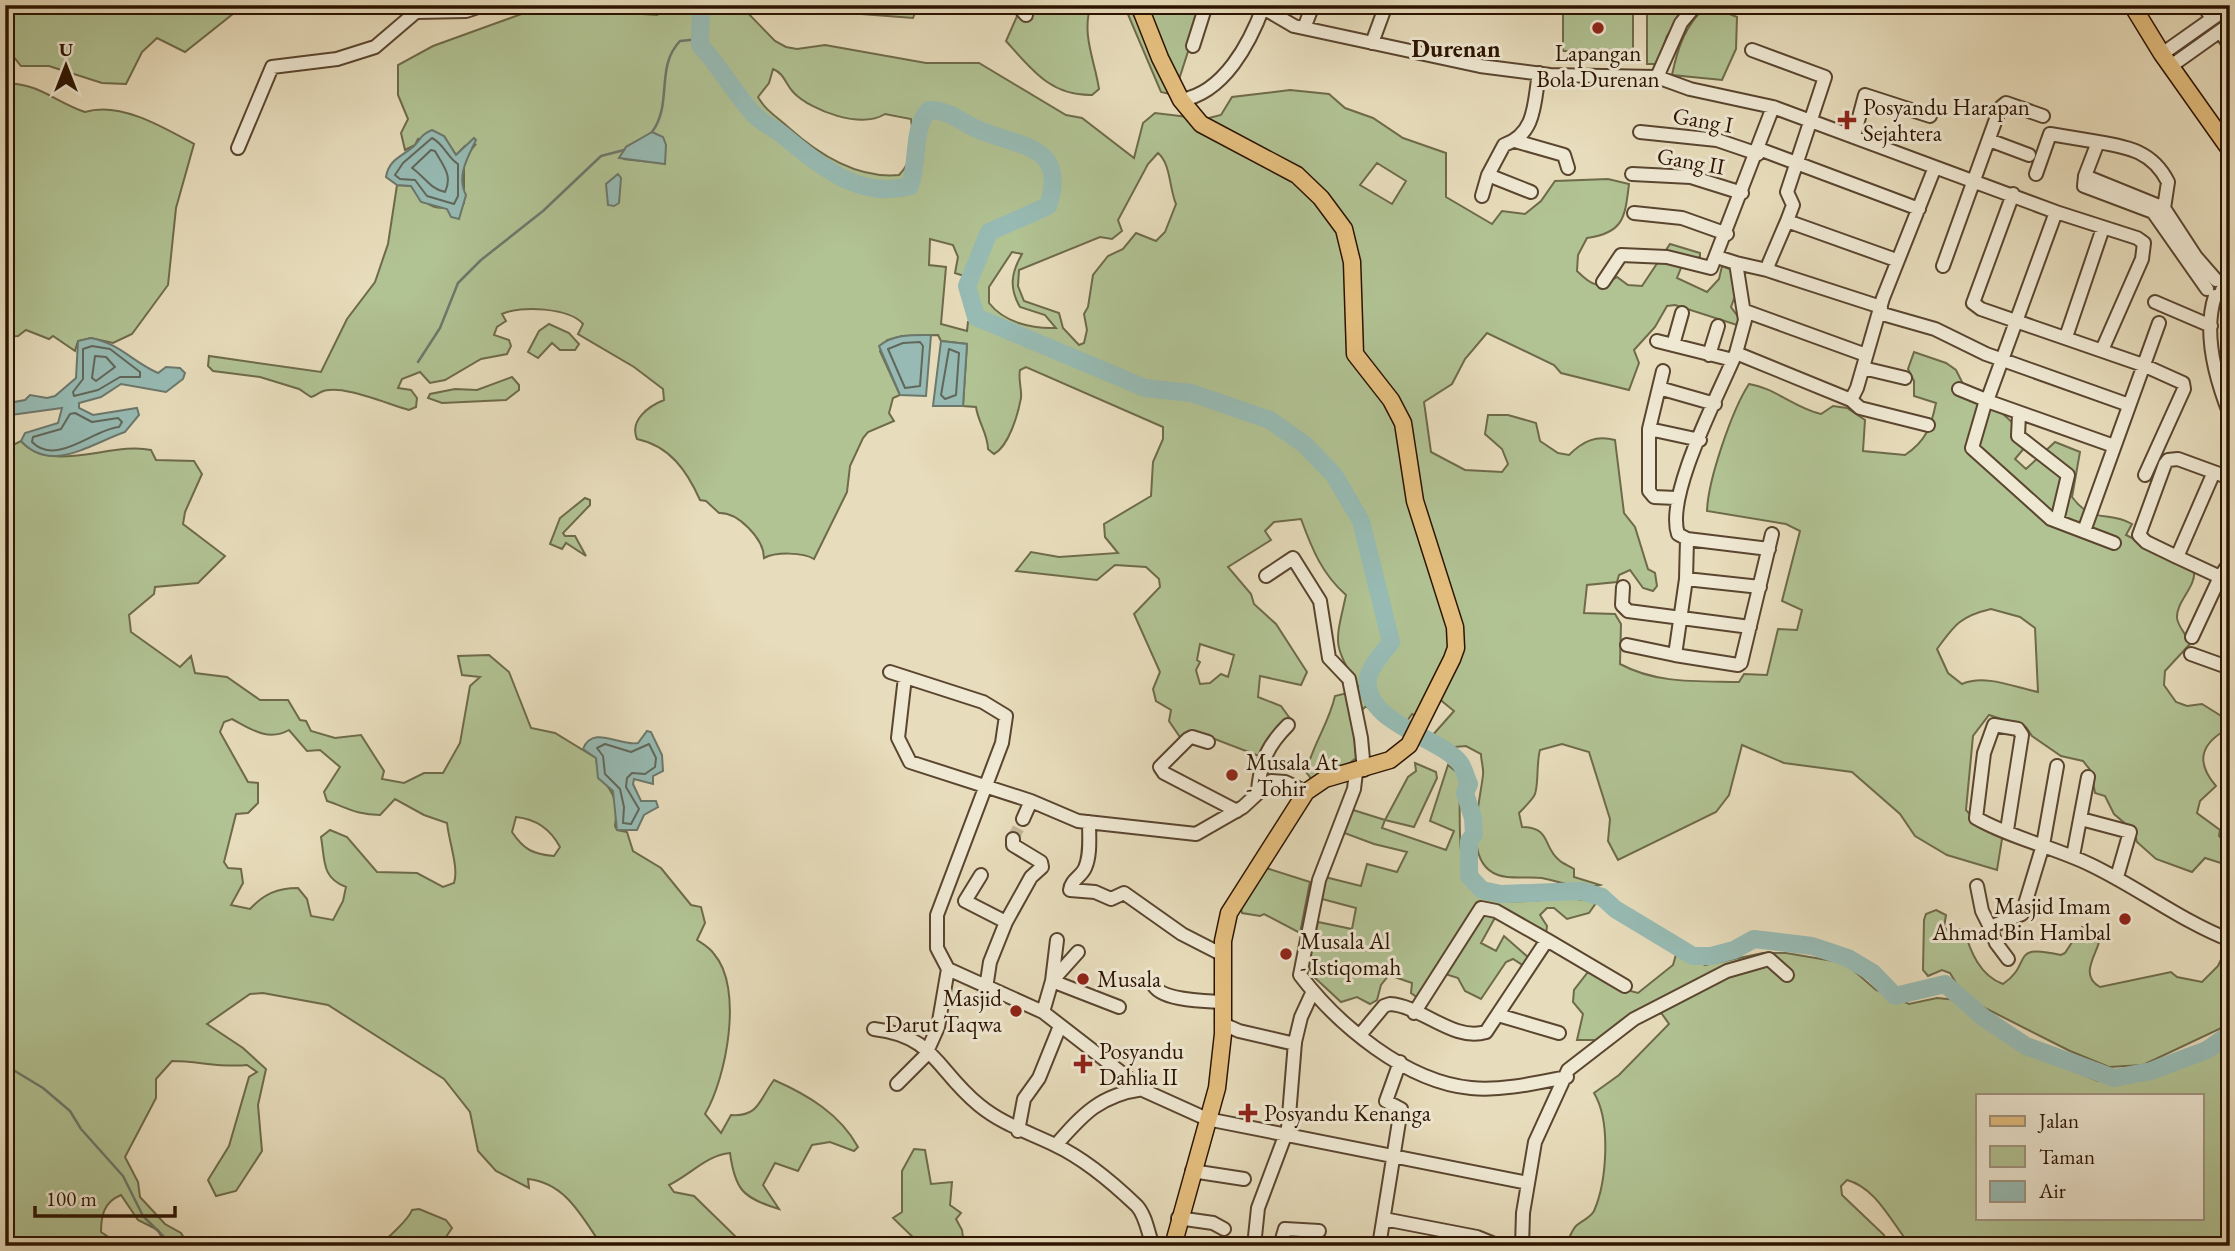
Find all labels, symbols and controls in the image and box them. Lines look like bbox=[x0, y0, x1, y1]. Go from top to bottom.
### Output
marker: Lapangan Bola Durenan bbox=[1590, 20, 1606, 36]
north arrow bbox=[32, 32, 102, 102]
district label: Durenan bbox=[1412, 33, 1501, 64]
text: U bbox=[59, 37, 73, 62]
place label: Lapangan Bola Durenan bbox=[1536, 38, 1660, 94]
place label: Posyandu Harapan Sejahtera bbox=[1863, 92, 2030, 148]
street label: Gang I bbox=[1671, 100, 1736, 140]
marker: Posyandu Harapan Sejahtera bbox=[1837, 110, 1857, 130]
street label: Gang II bbox=[1655, 140, 1727, 182]
place label: Musala At - Tohir bbox=[1246, 747, 1339, 803]
marker: Musala At - Tohir bbox=[1224, 767, 1240, 783]
place label: Masjid Imam Ahmad Bin Hambal bbox=[1931, 891, 2111, 947]
marker: Masjid Imam Ahmad Bin Hambal bbox=[2117, 911, 2133, 927]
place label: Musala Al - Istiqomah bbox=[1300, 926, 1401, 982]
marker: Musala Al - Istiqomah bbox=[1278, 946, 1294, 962]
place label: Musala bbox=[1097, 964, 1162, 994]
marker: Musala bbox=[1075, 971, 1091, 987]
place label: Masjid Darut Taqwa bbox=[885, 983, 1003, 1039]
marker: Masjid Darut Taqwa bbox=[1008, 1003, 1024, 1019]
place label: Posyandu Dahlia II bbox=[1099, 1036, 1184, 1092]
marker: Posyandu Dahlia II bbox=[1073, 1054, 1093, 1074]
legend bbox=[1976, 1094, 2204, 1220]
place label: Posyandu Kenanga bbox=[1264, 1098, 1432, 1128]
marker: Posyandu Kenanga bbox=[1238, 1103, 1258, 1123]
text: Jalan bbox=[2037, 1107, 2079, 1134]
text: Taman bbox=[2039, 1143, 2095, 1170]
scale bar bbox=[35, 1174, 175, 1218]
text: Air bbox=[2038, 1177, 2066, 1204]
text: 100 m bbox=[46, 1185, 97, 1212]

